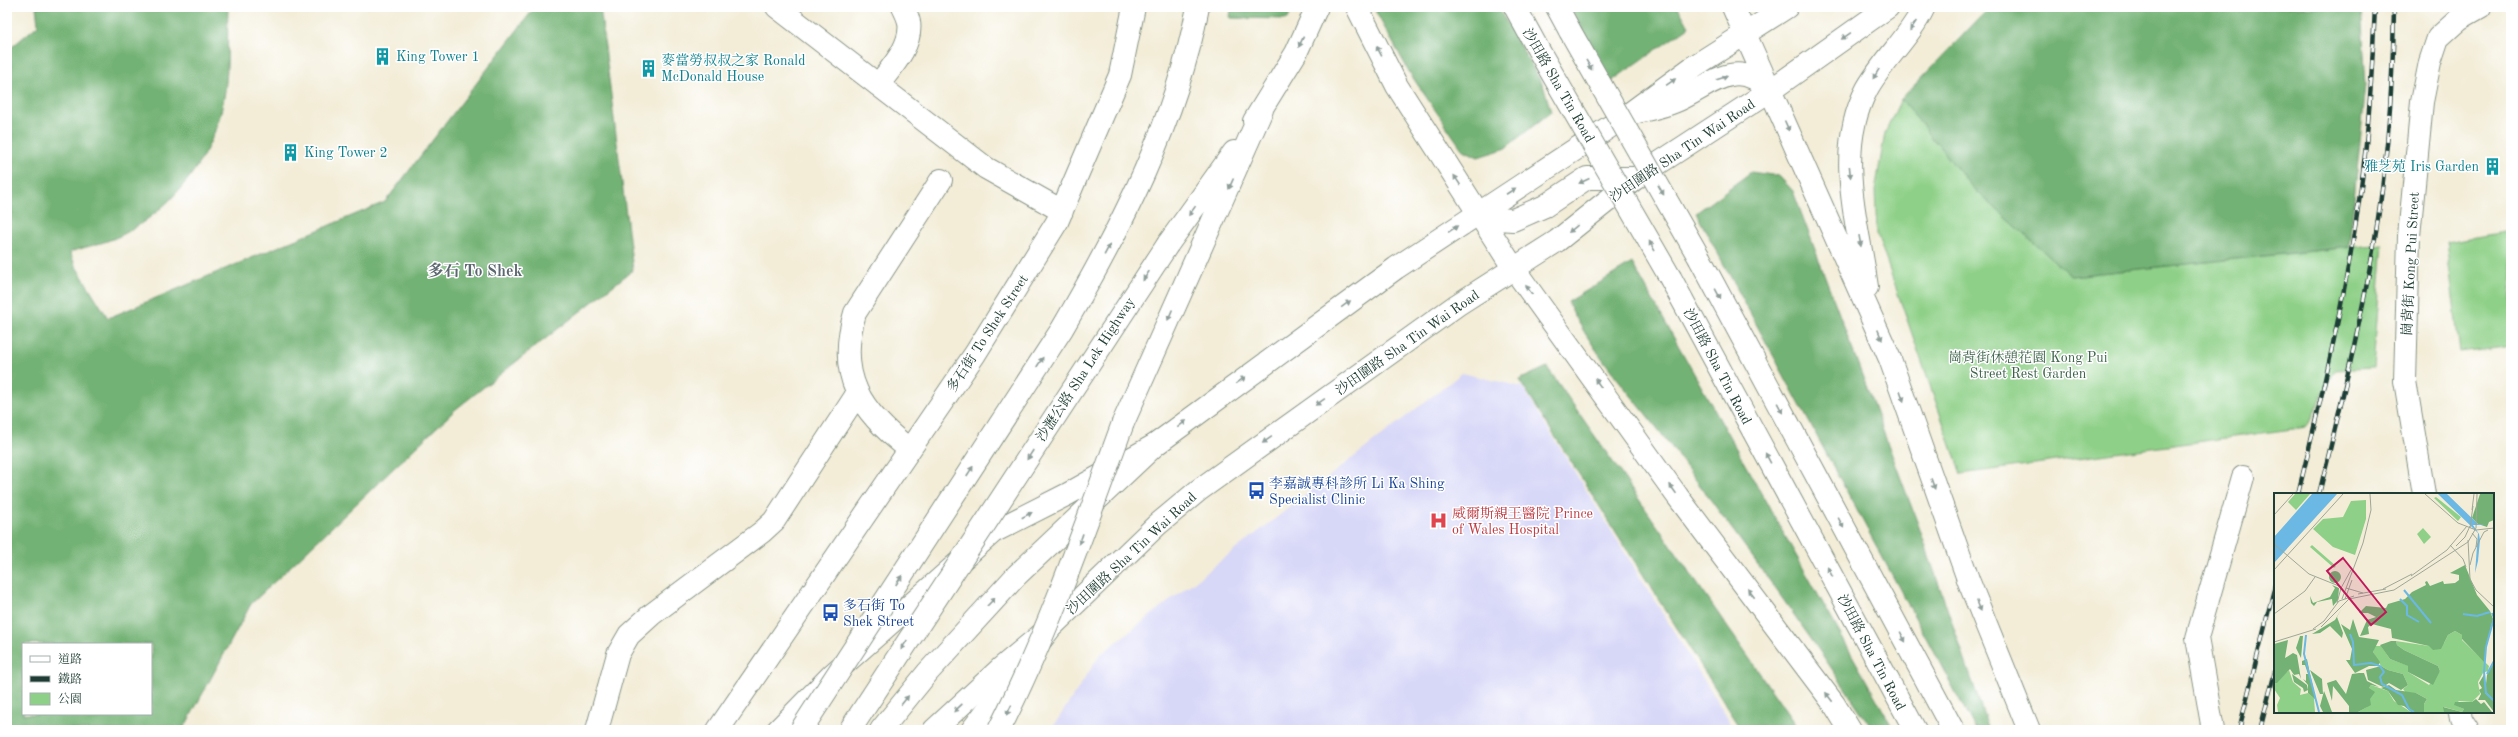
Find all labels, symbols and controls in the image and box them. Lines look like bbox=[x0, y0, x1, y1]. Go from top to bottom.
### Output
one-way arrow bbox=[1909, 20, 1917, 31]
street label: 沙田路 Sha Tin Road bbox=[1520, 25, 1597, 145]
one-way arrow bbox=[1841, 32, 1852, 40]
one-way arrow bbox=[1298, 37, 1304, 48]
building icon: King Tower 1 bbox=[373, 46, 393, 66]
one-way arrow bbox=[1376, 46, 1382, 57]
place label: King Tower 1 bbox=[396, 50, 480, 64]
place label: 麥當勞叔叔之家 Ronald McDonald House bbox=[661, 53, 805, 84]
building icon: 麥當勞叔叔之家 Ronald McDonald House bbox=[638, 58, 658, 78]
one-way arrow bbox=[1586, 59, 1593, 71]
one-way arrow bbox=[1872, 69, 1880, 79]
one-way arrow bbox=[1716, 75, 1728, 81]
one-way arrow bbox=[1666, 78, 1677, 86]
street label: 沙田圍路 Sha Tin Wai Road bbox=[1607, 96, 1758, 205]
one-way arrow bbox=[1784, 120, 1790, 132]
building icon: King Tower 2 bbox=[281, 142, 301, 162]
place label: King Tower 2 bbox=[304, 146, 388, 160]
building icon: 雅芝苑 Iris Garden bbox=[2482, 156, 2502, 176]
place label: 雅芝苑 Iris Garden bbox=[2364, 159, 2479, 174]
one-way arrow bbox=[1847, 166, 1853, 178]
one-way arrow bbox=[1453, 175, 1461, 185]
one-way arrow bbox=[1227, 178, 1234, 190]
one-way arrow bbox=[1578, 178, 1590, 184]
one-way arrow bbox=[1657, 185, 1664, 196]
one-way arrow bbox=[1506, 187, 1516, 195]
street label: 崗背街 Kong Pui Street bbox=[2399, 191, 2422, 336]
one-way arrow bbox=[1188, 205, 1196, 216]
one-way arrow bbox=[1567, 224, 1578, 233]
one-way arrow bbox=[1448, 225, 1458, 233]
one-way arrow bbox=[1857, 235, 1863, 247]
one-way arrow bbox=[1648, 240, 1655, 252]
one-way arrow bbox=[1103, 244, 1110, 256]
district label: 多石 To Shek bbox=[428, 262, 522, 280]
one-way arrow bbox=[1143, 270, 1150, 282]
street label: 多石街 To Shek Street bbox=[944, 272, 1031, 395]
one-way arrow bbox=[1525, 285, 1533, 296]
street label: 沙田圍路 Sha Tin Wai Road bbox=[1333, 287, 1482, 398]
one-way arrow bbox=[1715, 288, 1722, 299]
street label: 沙瀝公路 Sha Lek Highway bbox=[1033, 294, 1138, 444]
one-way arrow bbox=[1341, 300, 1352, 308]
street label: 沙田路 Sha Tin Road bbox=[1681, 306, 1755, 427]
one-way arrow bbox=[1167, 309, 1173, 320]
one-way arrow bbox=[1877, 330, 1883, 342]
park label: 崗背街休憩花園 Kong Pui Street Rest Garden bbox=[1948, 350, 2108, 381]
one-way arrow bbox=[1037, 356, 1044, 368]
one-way arrow bbox=[1236, 376, 1246, 384]
one-way arrow bbox=[1594, 378, 1602, 389]
one-way arrow bbox=[1900, 391, 1906, 403]
one-way arrow bbox=[1315, 398, 1325, 406]
one-way arrow bbox=[1776, 402, 1783, 414]
one-way arrow bbox=[1177, 419, 1188, 428]
one-way arrow bbox=[1261, 436, 1272, 444]
one-way arrow bbox=[1026, 449, 1033, 461]
one-way arrow bbox=[1765, 452, 1771, 464]
one-way arrow bbox=[966, 465, 973, 477]
place label: 李嘉誠專科診所 Li Ka Shing Specialist Clinic bbox=[1269, 475, 1445, 507]
one-way arrow bbox=[1931, 478, 1937, 490]
bus stop icon: 李嘉誠專科診所 Li Ka Shing Specialist Clinic bbox=[1246, 481, 1266, 501]
one-way arrow bbox=[1669, 484, 1677, 495]
street label: 沙田圍路 Sha Tin Wai Road bbox=[1063, 489, 1199, 617]
inset map bbox=[2274, 493, 2494, 713]
place label: 威爾斯親王醫院 Prince of Wales Hospital bbox=[1452, 506, 1593, 537]
one-way arrow bbox=[1022, 511, 1033, 518]
hospital icon: 威爾斯親王醫院 Prince of Wales Hospital bbox=[1429, 511, 1449, 531]
one-way arrow bbox=[1838, 517, 1845, 528]
one-way arrow bbox=[1078, 533, 1084, 545]
one-way arrow bbox=[1826, 567, 1833, 578]
one-way arrow bbox=[895, 575, 903, 585]
one-way arrow bbox=[1748, 588, 1756, 598]
street label: 沙田路 Sha Tin Road bbox=[1835, 592, 1909, 713]
one-way arrow bbox=[986, 597, 996, 607]
place label: 多石街 To Shek Street bbox=[843, 598, 914, 629]
one-way arrow bbox=[1976, 600, 1982, 612]
bus stop icon: 多石街 To Shek Street bbox=[820, 603, 840, 623]
one-way arrow bbox=[1900, 631, 1906, 643]
one-way arrow bbox=[900, 640, 908, 651]
legend bbox=[22, 643, 152, 715]
text: 道路 bbox=[58, 652, 82, 666]
text: 鐵路 bbox=[58, 672, 82, 686]
text: 公園 bbox=[58, 692, 82, 706]
one-way arrow bbox=[1825, 692, 1833, 703]
one-way arrow bbox=[901, 694, 910, 705]
one-way arrow bbox=[953, 703, 963, 713]
one-way arrow bbox=[1006, 704, 1012, 716]

